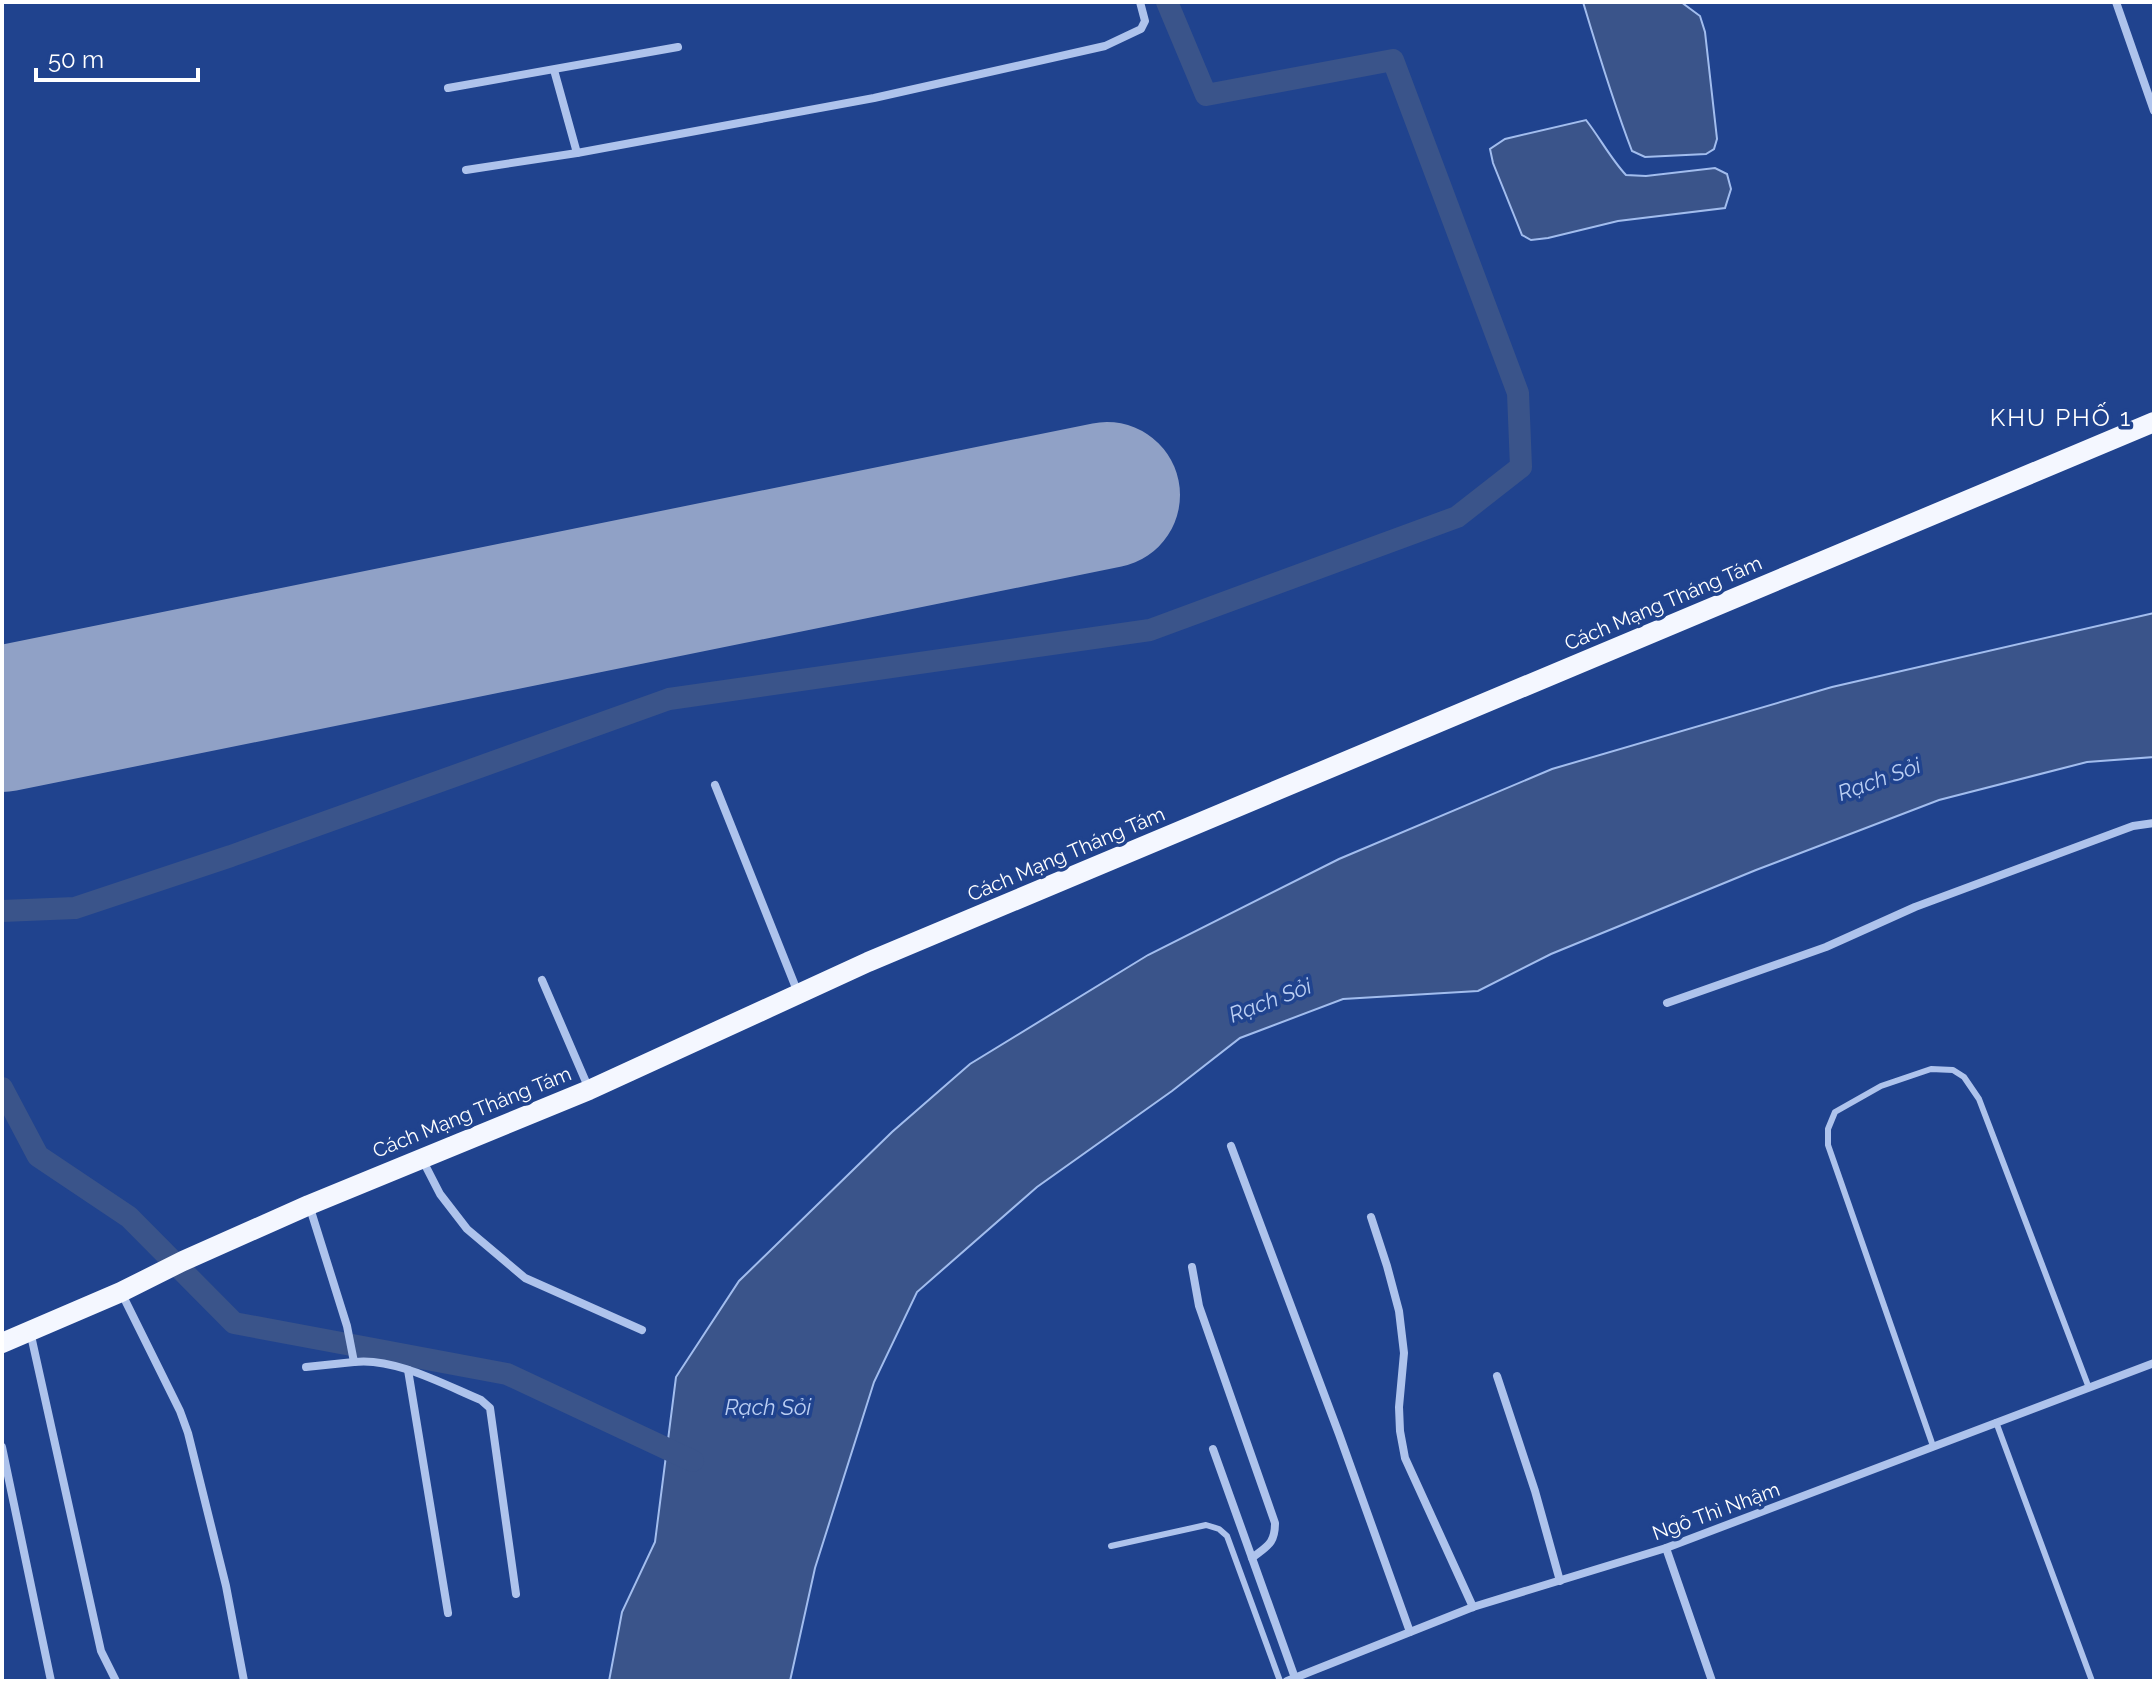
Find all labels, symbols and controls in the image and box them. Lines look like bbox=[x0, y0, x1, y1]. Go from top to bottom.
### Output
scale bar bbox=[36, 32, 198, 82]
text: 50 m bbox=[48, 45, 104, 74]
district label: KHU PHỐ 1 bbox=[1990, 402, 2132, 432]
street label: Cách Mạng Tháng Tám bbox=[1561, 551, 1765, 655]
water label: Rạch Sỏi bbox=[1834, 752, 1925, 806]
street label: Cách Mạng Tháng Tám bbox=[964, 802, 1168, 906]
water label: Rạch Sỏi bbox=[1225, 972, 1316, 1028]
street label: Cách Mạng Tháng Tám bbox=[369, 1061, 575, 1163]
water label: Rạch Sỏi bbox=[725, 1394, 813, 1420]
street label: Ngô Thì Nhậm bbox=[1649, 1477, 1783, 1545]

